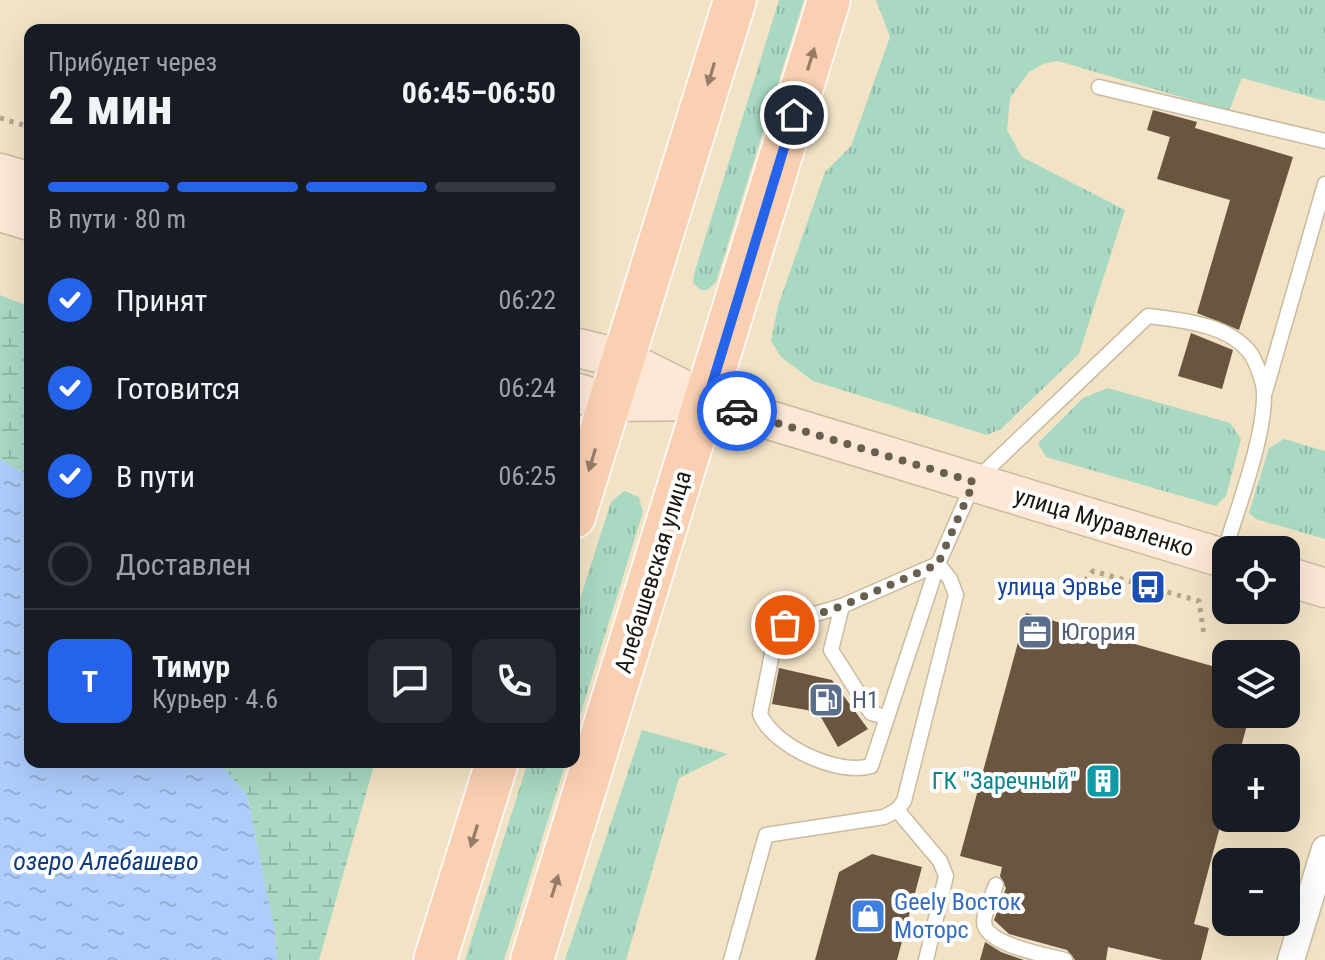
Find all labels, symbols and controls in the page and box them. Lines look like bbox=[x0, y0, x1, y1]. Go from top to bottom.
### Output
text: Прибудет через bbox=[48, 47, 217, 77]
one-way arrow bbox=[805, 47, 818, 71]
one-way arrow bbox=[705, 63, 717, 87]
text: 06:45–06:50 bbox=[402, 75, 556, 110]
text: 2 мин bbox=[48, 76, 173, 137]
pin bbox=[760, 81, 828, 149]
icon: home bbox=[772, 93, 816, 137]
text: В пути · 80 m bbox=[48, 204, 186, 234]
icon: check bbox=[48, 278, 92, 322]
text: Принят bbox=[116, 283, 207, 318]
text: 06:22 bbox=[499, 285, 556, 315]
icon: check bbox=[48, 366, 92, 410]
text: Готовится bbox=[116, 371, 240, 406]
courier bbox=[697, 371, 777, 451]
text: 06:24 bbox=[499, 373, 556, 403]
icon: car bbox=[715, 389, 759, 433]
one-way arrow bbox=[585, 448, 598, 472]
icon: check bbox=[48, 454, 92, 498]
text: В пути bbox=[116, 459, 195, 494]
text: 06:25 bbox=[499, 461, 556, 491]
street label: Алебашевская улица bbox=[609, 467, 697, 677]
street label: улица Муравленко bbox=[1011, 481, 1197, 563]
map controls bbox=[1212, 536, 1300, 936]
button: locate bbox=[1212, 536, 1300, 624]
text: Доставлен bbox=[116, 547, 251, 582]
bus stop icon: улица Эрвье bbox=[1129, 568, 1167, 606]
place label: улица Эрвье bbox=[998, 573, 1122, 601]
pin bbox=[751, 591, 819, 659]
icon: bag bbox=[763, 603, 807, 647]
office icon: Югория bbox=[1016, 613, 1054, 651]
place label: Югория bbox=[1061, 618, 1136, 646]
button: chat bbox=[368, 639, 452, 723]
button: phone bbox=[472, 639, 556, 723]
button: layers bbox=[1212, 640, 1300, 728]
text: Тимур bbox=[152, 649, 230, 684]
text: Т bbox=[82, 664, 98, 699]
fuel station icon: Н1 bbox=[807, 681, 845, 719]
text: Курьер · 4.6 bbox=[152, 684, 278, 714]
place label: Н1 bbox=[852, 686, 879, 714]
button: + bbox=[1212, 744, 1300, 832]
building icon: ГК "Заречный" bbox=[1084, 762, 1122, 800]
place label: ГК "Заречный" bbox=[932, 767, 1077, 795]
one-way arrow bbox=[467, 825, 480, 849]
water label: озеро Алебашево bbox=[13, 846, 199, 876]
button: − bbox=[1212, 848, 1300, 936]
one-way arrow bbox=[550, 873, 562, 897]
place label: Geely Восток Моторс bbox=[894, 888, 1022, 944]
shop icon: Geely Восток Моторс bbox=[849, 897, 887, 935]

